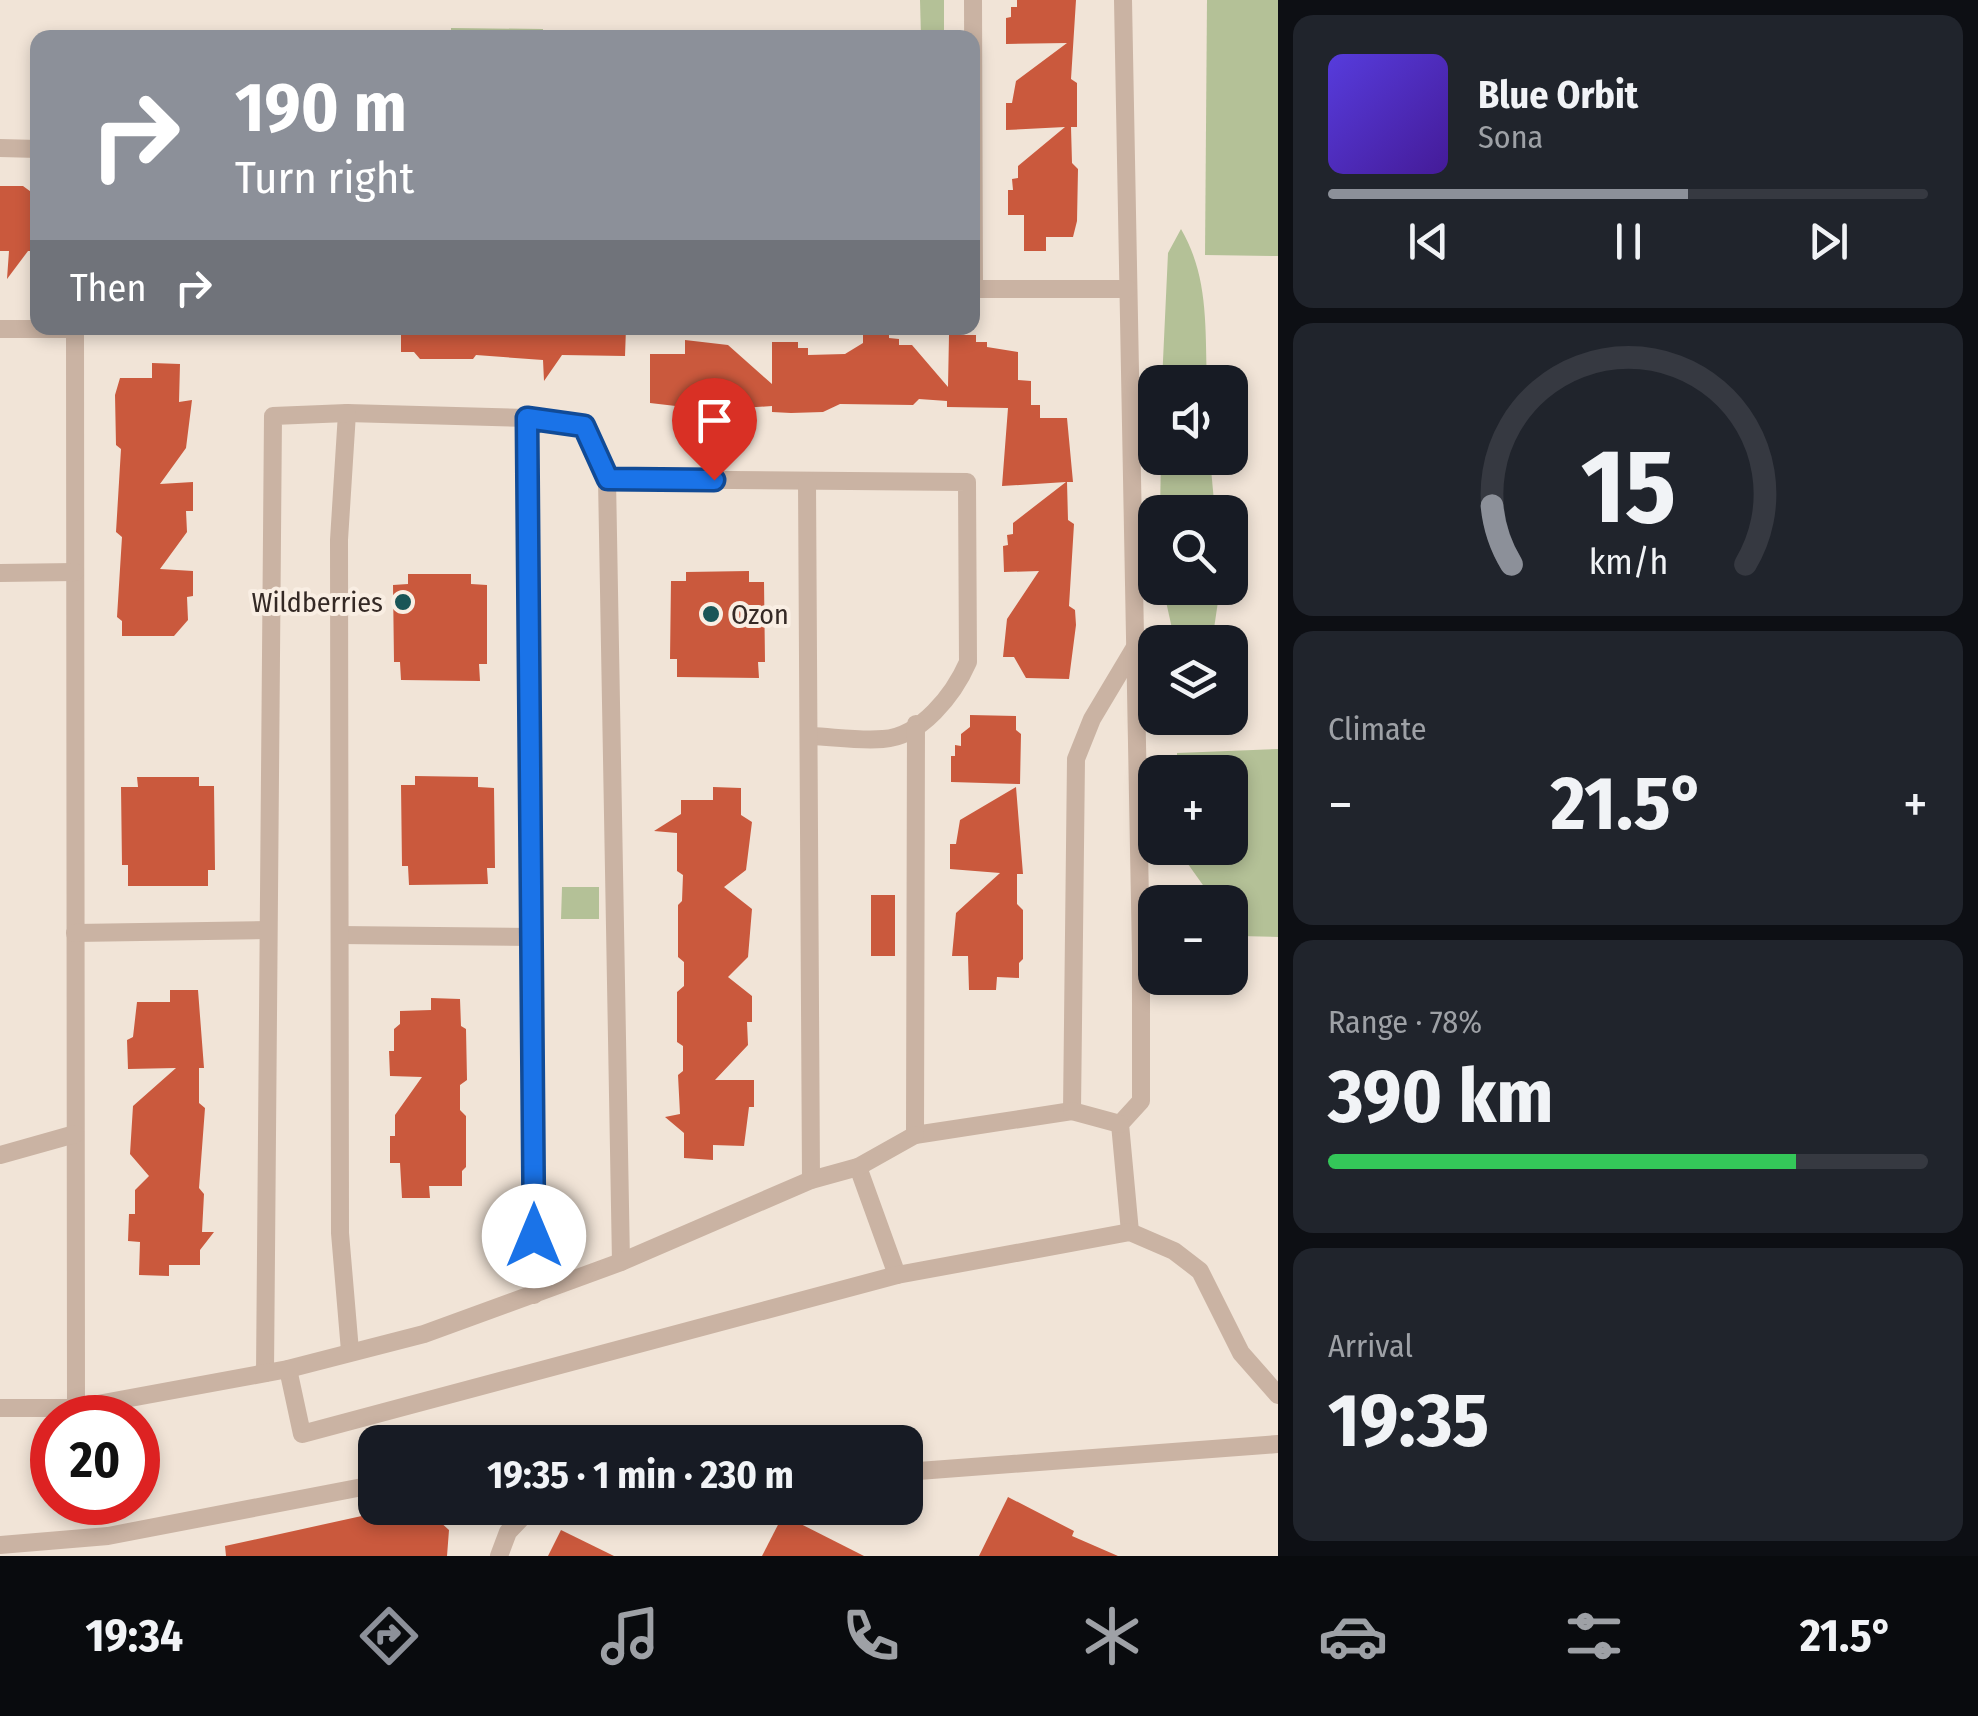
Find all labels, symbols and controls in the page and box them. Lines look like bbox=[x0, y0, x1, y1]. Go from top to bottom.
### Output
text: 190 m bbox=[235, 66, 407, 150]
icon: right bbox=[70, 70, 200, 200]
text: Blue Orbit bbox=[1478, 72, 1638, 118]
text: Sona bbox=[1478, 118, 1543, 156]
text: Turn right bbox=[235, 151, 414, 205]
icon: previous bbox=[1401, 214, 1456, 269]
icon: pause bbox=[1601, 214, 1656, 269]
icon: next bbox=[1801, 214, 1856, 269]
icon: right bbox=[166, 260, 221, 315]
text: Then bbox=[70, 265, 146, 311]
map controls bbox=[1138, 365, 1248, 995]
button: sound bbox=[1138, 365, 1248, 475]
pin bbox=[672, 378, 757, 481]
icon: arrive bbox=[687, 393, 742, 448]
text: 15 bbox=[1580, 425, 1676, 550]
button: search bbox=[1138, 495, 1248, 605]
text: km/h bbox=[1588, 541, 1668, 583]
place label: Wildberries bbox=[252, 586, 383, 619]
marker: Wildberries bbox=[392, 591, 414, 613]
place label: Ozon bbox=[731, 598, 789, 631]
marker: Ozon bbox=[700, 603, 722, 625]
button: layers bbox=[1138, 625, 1248, 735]
text: Climate bbox=[1328, 710, 1427, 748]
button: + bbox=[1138, 755, 1248, 865]
text: 21.5° bbox=[1551, 759, 1705, 849]
text: − bbox=[1328, 772, 1353, 838]
text: + bbox=[1903, 772, 1928, 838]
button: − bbox=[1138, 885, 1248, 995]
text: Range · 78% bbox=[1328, 1003, 1482, 1041]
text: 390 km bbox=[1328, 1052, 1554, 1142]
position arrow bbox=[482, 1184, 586, 1288]
text: Arrival bbox=[1328, 1327, 1413, 1365]
text: 19:35 bbox=[1328, 1376, 1489, 1466]
speed limit sign: 20 bbox=[30, 1395, 160, 1525]
text: 19:35 · 1 min · 230 m bbox=[487, 1452, 794, 1498]
icon: directions bbox=[354, 1601, 424, 1671]
icon: music bbox=[595, 1601, 665, 1671]
icon: phone bbox=[836, 1601, 906, 1671]
icon: climate bbox=[1077, 1601, 1147, 1671]
icon: car bbox=[1318, 1601, 1388, 1671]
icon: filters bbox=[1559, 1601, 1629, 1671]
text: 19:34 bbox=[85, 1609, 183, 1663]
text: 21.5° bbox=[1800, 1609, 1893, 1663]

